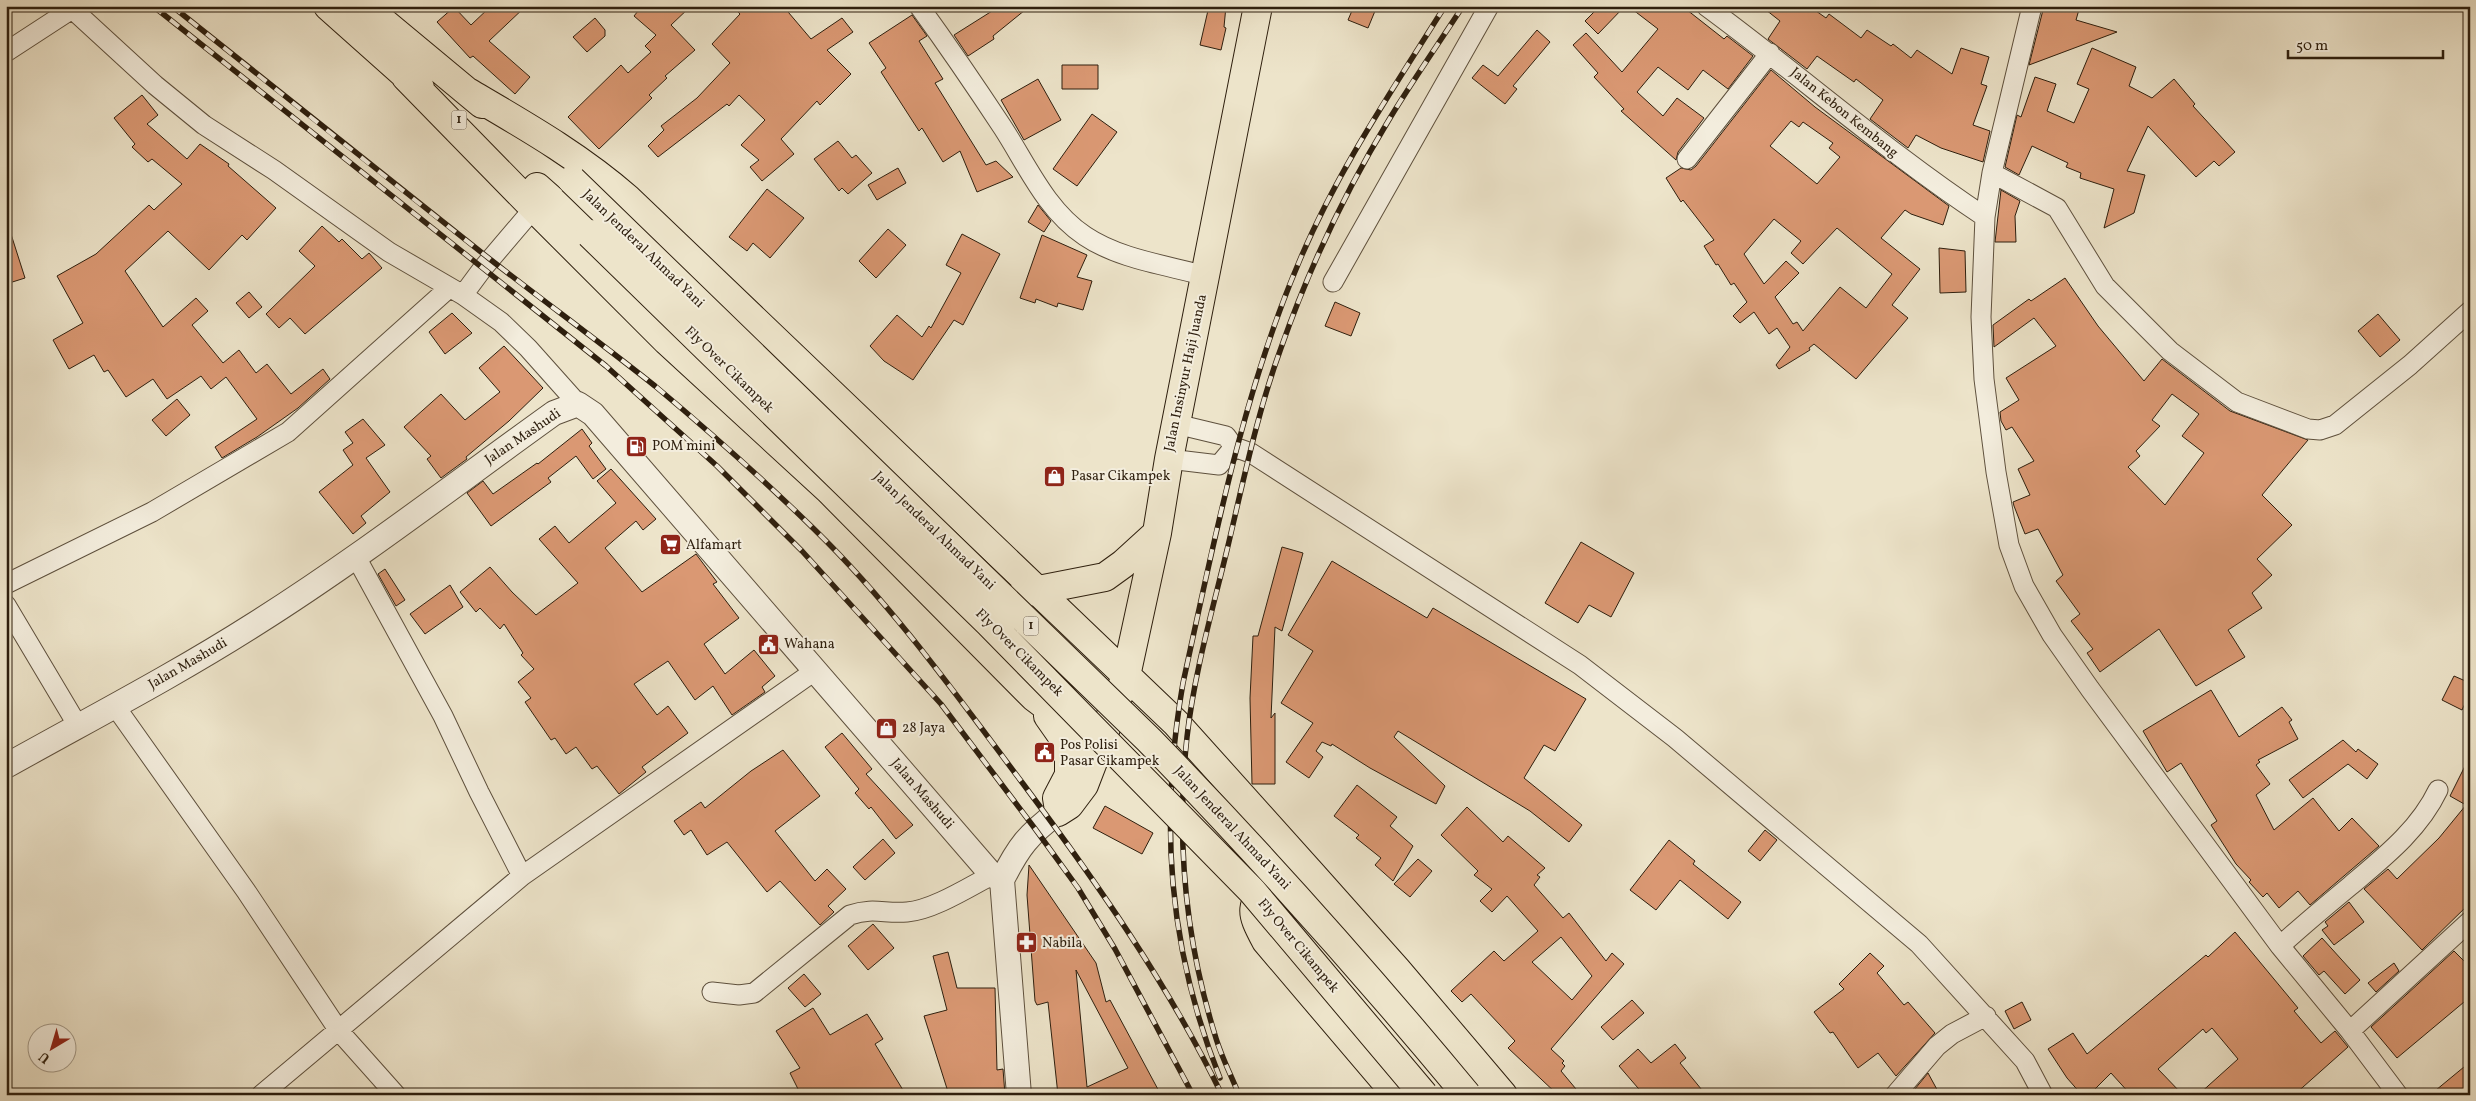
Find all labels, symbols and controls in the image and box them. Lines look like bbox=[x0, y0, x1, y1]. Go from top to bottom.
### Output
scale bar bbox=[2288, 28, 2444, 60]
text: 50 m bbox=[2296, 36, 2328, 57]
street label: Jalan Kebon Kembang bbox=[1786, 64, 1902, 162]
road number: 1 bbox=[452, 110, 466, 130]
street label: Jalan Jenderal Ahmad Yani bbox=[578, 185, 708, 313]
street label: Jalan Insinyur Haji Juanda bbox=[1160, 292, 1212, 453]
street label: Fly Over Cikampek bbox=[680, 322, 778, 418]
street label: Jalan Mashudi bbox=[481, 404, 565, 470]
fuel station icon: POM mini bbox=[624, 434, 648, 458]
place label: POM mini bbox=[652, 437, 715, 456]
shop icon: Pasar Cikampek bbox=[1043, 464, 1067, 488]
street label: Jalan Jenderal Ahmad Yani bbox=[869, 467, 999, 595]
place label: Pasar Cikampek bbox=[1071, 467, 1171, 486]
supermarket icon: Alfamart bbox=[658, 533, 682, 557]
place label: Alfamart bbox=[686, 536, 742, 555]
street label: Fly Over Cikampek bbox=[971, 605, 1067, 701]
road number: 1 bbox=[1024, 616, 1038, 636]
public building icon: Wahana bbox=[756, 632, 780, 656]
street label: Jalan Mashudi bbox=[145, 634, 231, 694]
place label: Wahana bbox=[784, 635, 835, 654]
shop icon: 28 Jaya bbox=[874, 716, 898, 740]
place label: 28 Jaya bbox=[902, 719, 945, 738]
place label: Pos Polisi Pasar Cikampek bbox=[1060, 736, 1160, 771]
public building icon: Pos Polisi Pasar Cikampek bbox=[1032, 741, 1056, 765]
street label: Jalan Mashudi bbox=[886, 754, 958, 834]
street label: Jalan Jenderal Ahmad Yani bbox=[1169, 762, 1295, 894]
street label: Fly Over Cikampek bbox=[1253, 895, 1343, 997]
pharmacy icon: Nabila bbox=[1014, 931, 1038, 955]
place label: Nabila bbox=[1042, 934, 1082, 953]
north arrow bbox=[28, 1024, 78, 1074]
text: U bbox=[35, 1046, 55, 1068]

